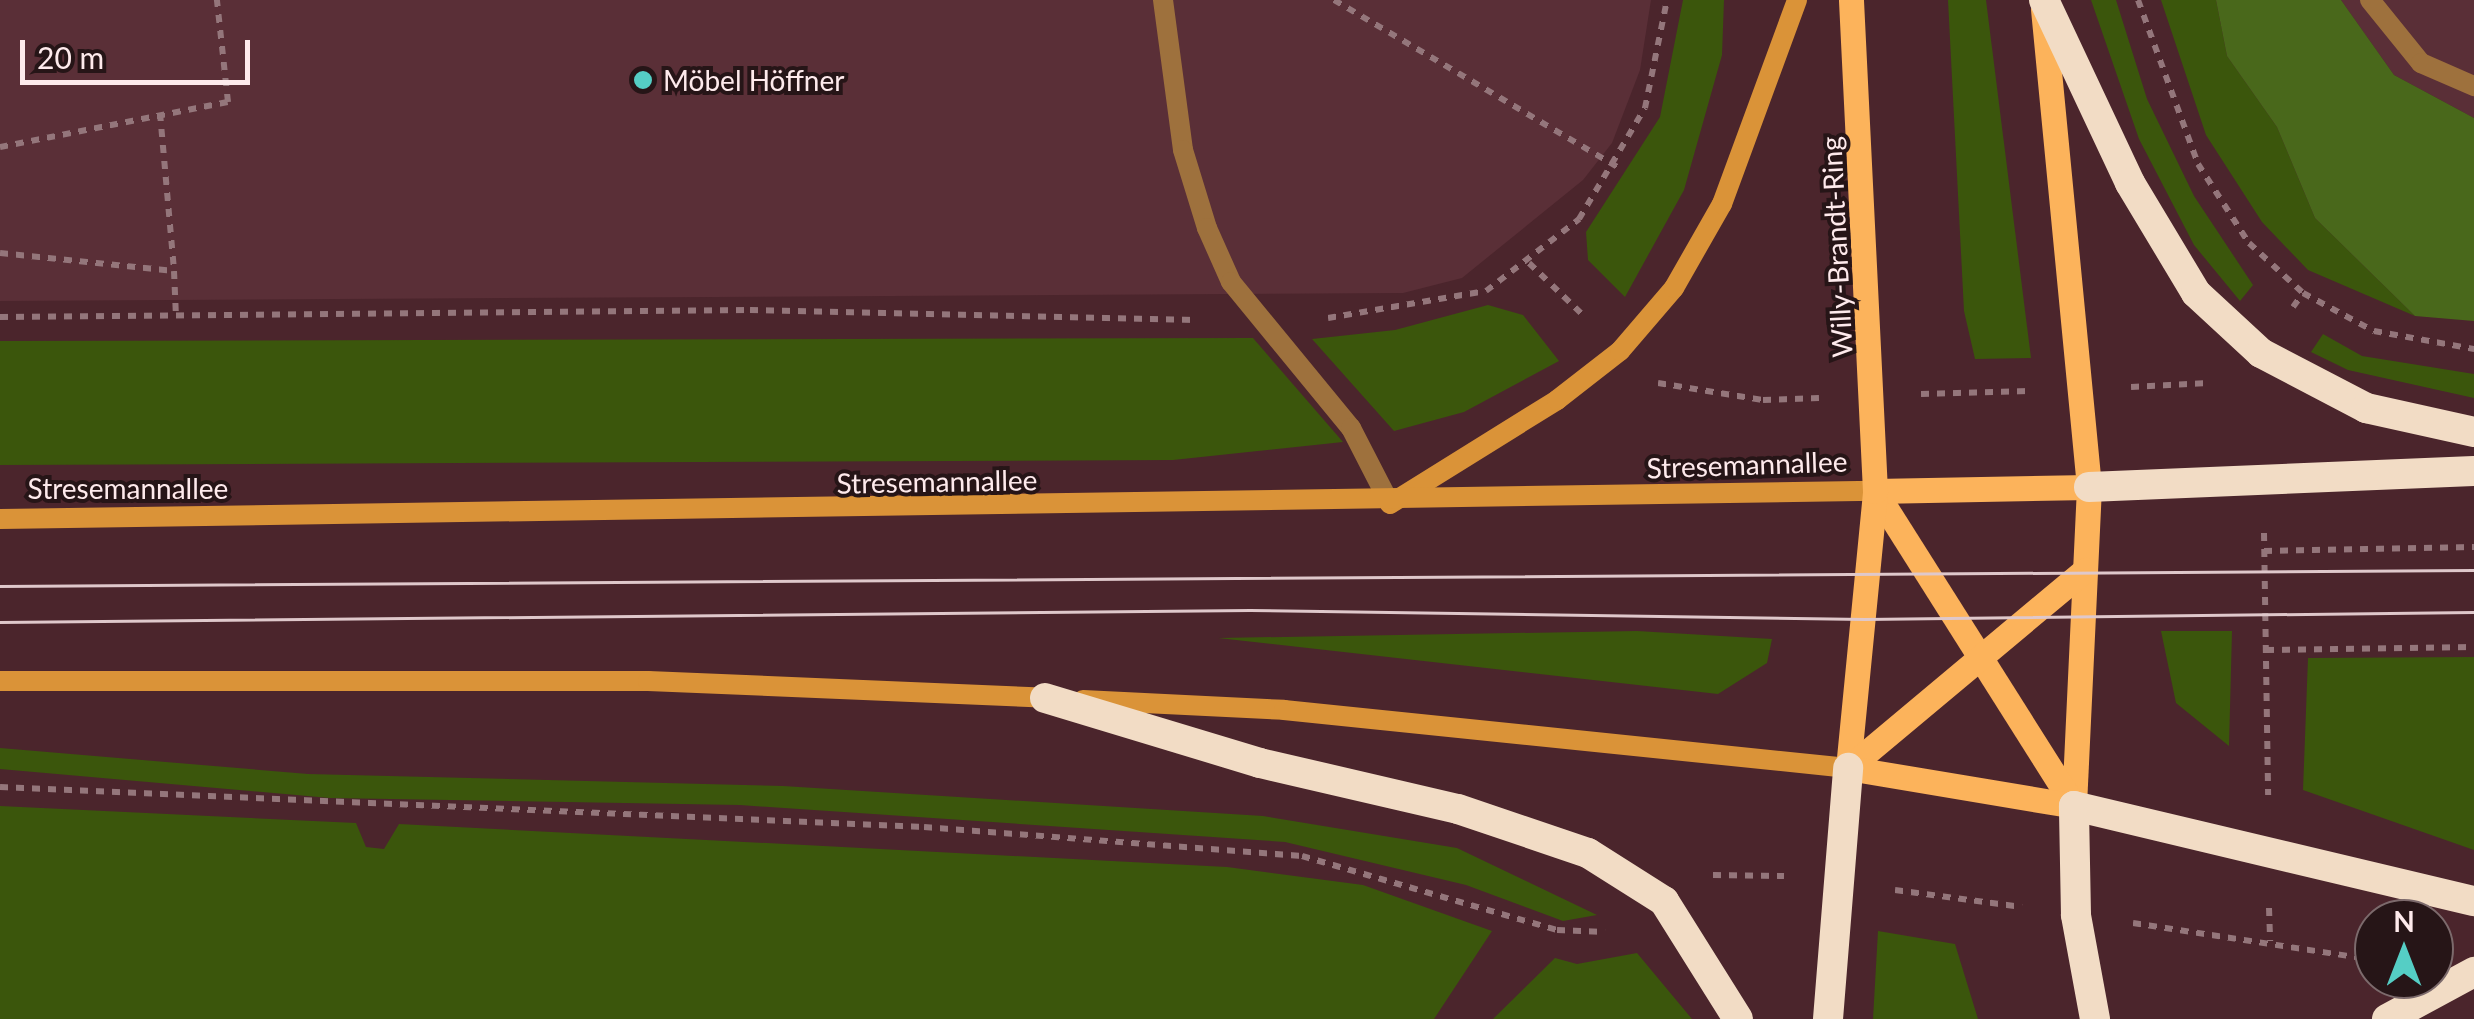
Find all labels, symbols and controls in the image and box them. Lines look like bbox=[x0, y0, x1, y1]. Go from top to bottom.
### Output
scale bar bbox=[25, 20, 255, 82]
text: 20 m bbox=[37, 39, 104, 75]
place label: Möbel Höffner bbox=[663, 63, 844, 97]
marker: Möbel Höffner bbox=[632, 69, 654, 91]
street label: Willy-Brandt-Ring bbox=[1813, 136, 1859, 358]
street label: Stresemannallee bbox=[1646, 444, 1848, 484]
street label: Stresemannallee bbox=[836, 462, 1038, 500]
street label: Stresemannallee bbox=[28, 471, 228, 505]
north arrow bbox=[2354, 899, 2454, 999]
text: N bbox=[2393, 904, 2415, 938]

